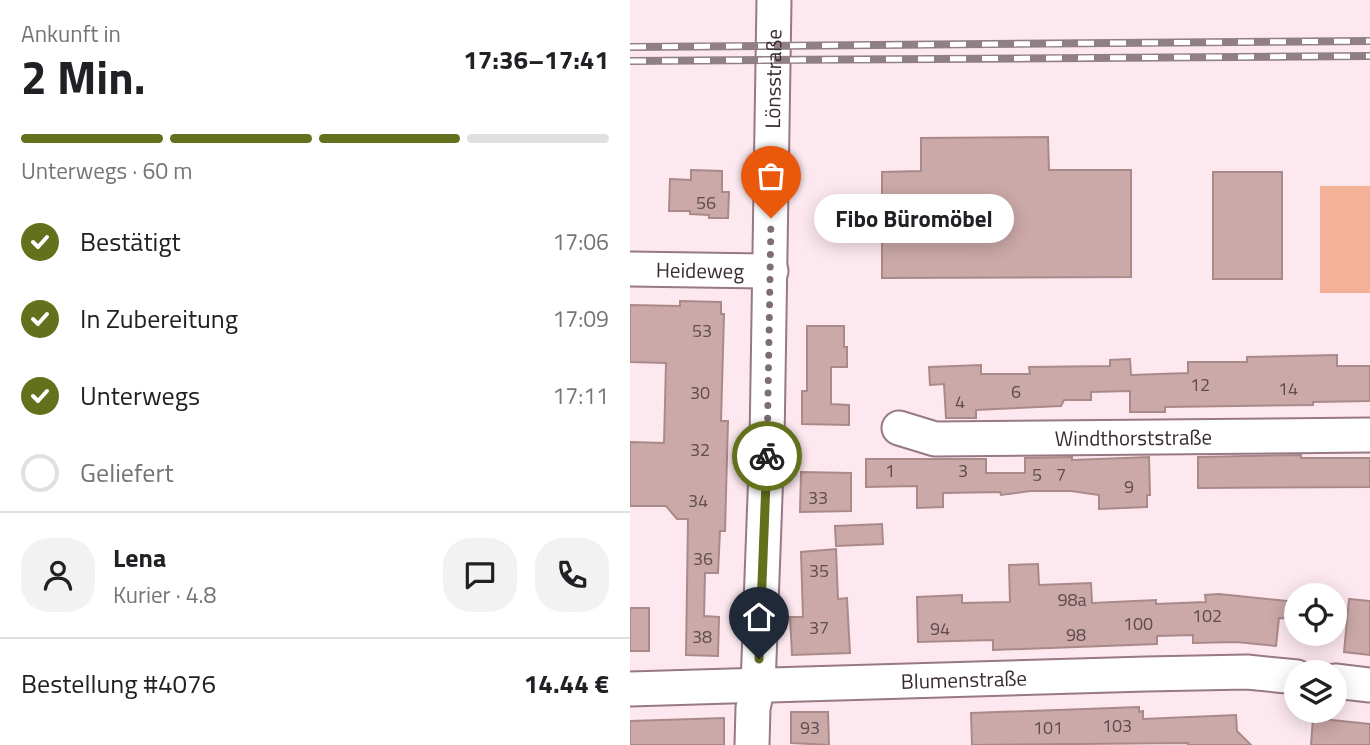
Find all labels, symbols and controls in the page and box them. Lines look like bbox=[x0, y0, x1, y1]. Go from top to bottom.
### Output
text: Ankunft in bbox=[21, 16, 121, 51]
street label: Lönsstraße bbox=[756, 29, 790, 129]
text: 17:36–17:41 bbox=[463, 40, 609, 79]
text: 2 Min. bbox=[21, 42, 145, 112]
pin bbox=[741, 146, 801, 218]
text: Unterwegs · 60 m bbox=[21, 153, 192, 188]
icon: bag bbox=[752, 157, 790, 195]
house number: 56 bbox=[696, 189, 716, 216]
callout: Fibo Büromöbel bbox=[813, 194, 1012, 242]
text: Fibo Büromöbel bbox=[835, 201, 993, 236]
text: Bestätigt bbox=[80, 222, 181, 261]
icon: check bbox=[21, 223, 59, 261]
text: 17:06 bbox=[552, 224, 609, 259]
street label: Heideweg bbox=[656, 253, 745, 287]
text: In Zubereitung bbox=[80, 299, 238, 338]
icon: check bbox=[21, 300, 59, 338]
text: 17:09 bbox=[552, 301, 609, 336]
house number: 53 bbox=[692, 317, 712, 344]
house number: 12 bbox=[1190, 371, 1210, 398]
house number: 14 bbox=[1278, 375, 1298, 402]
text: Unterwegs bbox=[80, 376, 200, 415]
icon: check bbox=[21, 377, 59, 415]
text: 17:11 bbox=[552, 378, 609, 413]
house number: 6 bbox=[1011, 378, 1021, 405]
house number: 30 bbox=[690, 379, 710, 406]
house number: 4 bbox=[955, 388, 965, 415]
street label: Windthorststraße bbox=[1055, 420, 1212, 454]
courier bbox=[732, 421, 802, 491]
house number: 32 bbox=[690, 436, 710, 463]
icon: bike bbox=[748, 437, 786, 475]
text: Geliefert bbox=[80, 453, 174, 492]
house number: 1 bbox=[885, 457, 895, 484]
house number: 3 bbox=[958, 457, 968, 484]
house number: 5 bbox=[1032, 461, 1042, 488]
house number: 7 bbox=[1056, 461, 1066, 488]
house number: 9 bbox=[1124, 473, 1134, 500]
house number: 33 bbox=[808, 484, 828, 511]
house number: 34 bbox=[688, 487, 708, 514]
button: person bbox=[21, 538, 95, 612]
text: Lena bbox=[113, 538, 166, 577]
button: chat bbox=[443, 538, 517, 612]
button: phone bbox=[535, 538, 609, 612]
house number: 36 bbox=[693, 545, 713, 572]
house number: 35 bbox=[809, 557, 829, 584]
text: Kurier · 4.8 bbox=[113, 577, 216, 612]
map controls bbox=[1284, 583, 1347, 723]
button: locate bbox=[1284, 583, 1347, 646]
house number: 98a bbox=[1057, 586, 1087, 613]
pin bbox=[729, 587, 789, 659]
icon: home bbox=[740, 598, 778, 636]
house number: 102 bbox=[1192, 602, 1222, 629]
house number: 100 bbox=[1123, 610, 1153, 637]
house number: 37 bbox=[809, 614, 829, 641]
house number: 94 bbox=[930, 615, 950, 642]
house number: 98 bbox=[1066, 621, 1086, 648]
house number: 38 bbox=[692, 623, 712, 650]
button: layers bbox=[1284, 660, 1347, 723]
street label: Blumenstraße bbox=[900, 661, 1027, 697]
text: Bestellung #4076 bbox=[21, 664, 216, 703]
text: 14.44 € bbox=[524, 664, 609, 703]
house number: 103 bbox=[1102, 712, 1132, 739]
house number: 93 bbox=[800, 714, 820, 741]
house number: 101 bbox=[1033, 714, 1063, 741]

